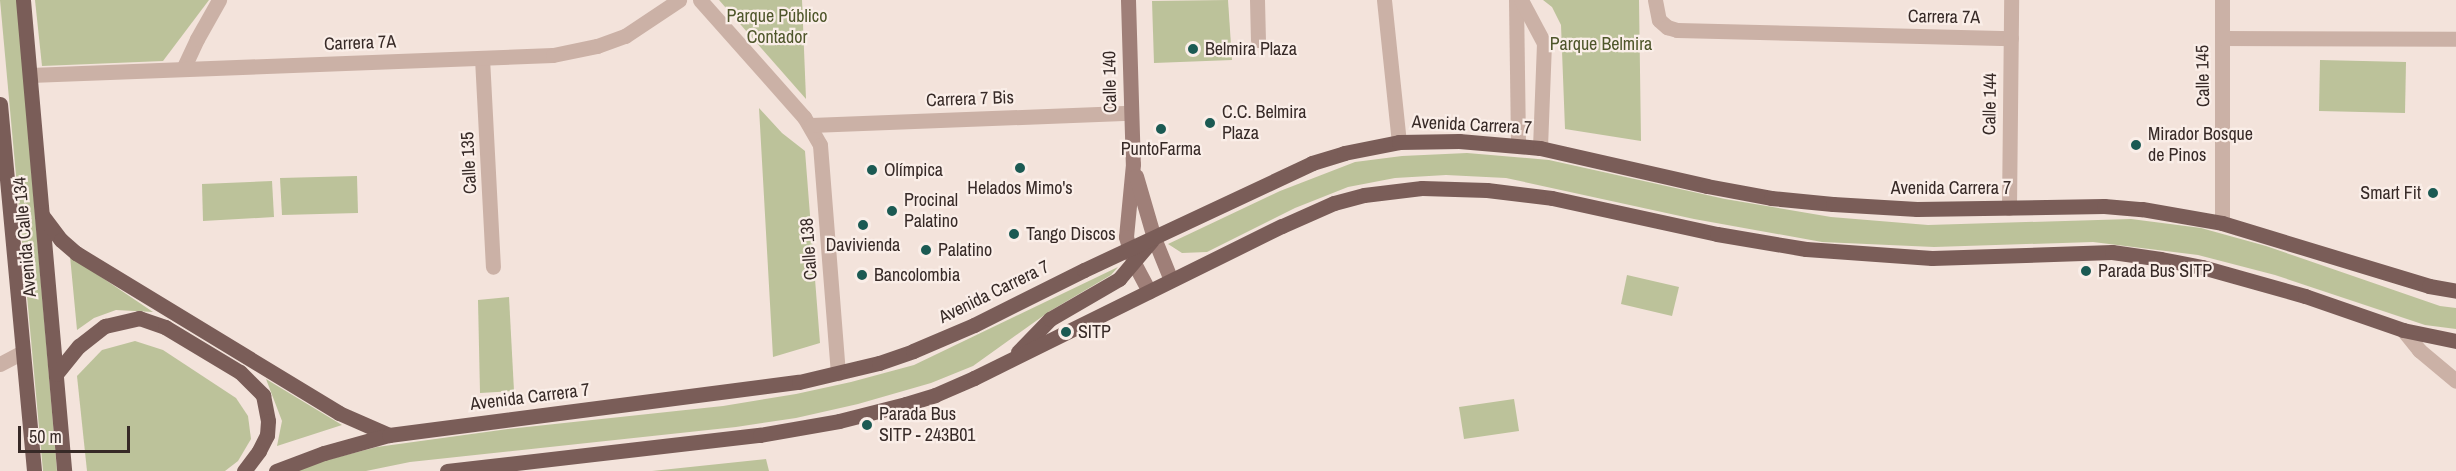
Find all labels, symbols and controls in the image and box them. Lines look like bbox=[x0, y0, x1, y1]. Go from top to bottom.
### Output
park label: Parque Público Contador bbox=[727, 6, 827, 48]
street label: Carrera 7A bbox=[1908, 6, 1980, 28]
street label: Carrera 7A bbox=[324, 31, 396, 55]
park label: Parque Belmira bbox=[1550, 33, 1652, 55]
place label: Belmira Plaza bbox=[1205, 38, 1297, 60]
marker: Belmira Plaza bbox=[1186, 42, 1200, 56]
street label: Calle 145 bbox=[2192, 45, 2214, 107]
street label: Calle 140 bbox=[1099, 51, 1121, 113]
street label: Calle 144 bbox=[1979, 73, 2001, 135]
street label: Carrera 7 Bis bbox=[926, 87, 1014, 111]
place label: C.C. Belmira Plaza bbox=[1222, 102, 1306, 144]
street label: Avenida Carrera 7 bbox=[1411, 111, 1533, 139]
marker: C.C. Belmira Plaza bbox=[1203, 116, 1217, 130]
marker: PuntoFarma bbox=[1154, 122, 1168, 136]
place label: Mirador Bosque de Pinos bbox=[2148, 124, 2253, 166]
street label: Calle 135 bbox=[457, 131, 481, 195]
place label: PuntoFarma bbox=[1121, 138, 1201, 160]
marker: Mirador Bosque de Pinos bbox=[2129, 138, 2143, 152]
place label: Olímpica bbox=[884, 159, 943, 181]
marker: Helados Mimo's bbox=[1013, 161, 1027, 175]
marker: Olímpica bbox=[865, 163, 879, 177]
street label: Avenida Calle 134 bbox=[9, 176, 41, 298]
place label: Helados Mimo's bbox=[967, 177, 1073, 199]
street label: Avenida Carrera 7 bbox=[1891, 177, 2011, 199]
place label: Smart Fit bbox=[2360, 182, 2421, 204]
marker: Smart Fit bbox=[2426, 186, 2440, 200]
place label: Procinal Palatino bbox=[904, 190, 958, 232]
marker: Procinal Palatino bbox=[885, 204, 899, 218]
street label: Calle 138 bbox=[796, 217, 822, 281]
marker: Davivienda bbox=[856, 218, 870, 232]
place label: Tango Discos bbox=[1026, 223, 1116, 245]
marker: Tango Discos bbox=[1007, 227, 1021, 241]
place label: Davivienda bbox=[826, 234, 900, 256]
place label: Palatino bbox=[938, 239, 992, 261]
marker: Palatino bbox=[919, 243, 933, 257]
street label: Avenida Carrera 7 bbox=[935, 256, 1053, 328]
place label: Parada Bus SITP bbox=[2098, 260, 2212, 282]
place label: Bancolombia bbox=[874, 264, 960, 286]
marker: Parada Bus SITP bbox=[2079, 264, 2093, 278]
marker: Bancolombia bbox=[855, 268, 869, 282]
place label: SITP bbox=[1078, 321, 1111, 343]
marker: SITP bbox=[1059, 325, 1073, 339]
street label: Avenida Carrera 7 bbox=[469, 379, 591, 415]
place label: Parada Bus SITP - 243B01 bbox=[879, 404, 976, 446]
scale bar bbox=[21, 414, 134, 452]
marker: Parada Bus SITP - 243B01 bbox=[860, 418, 874, 432]
text: 50 m bbox=[29, 424, 62, 449]

